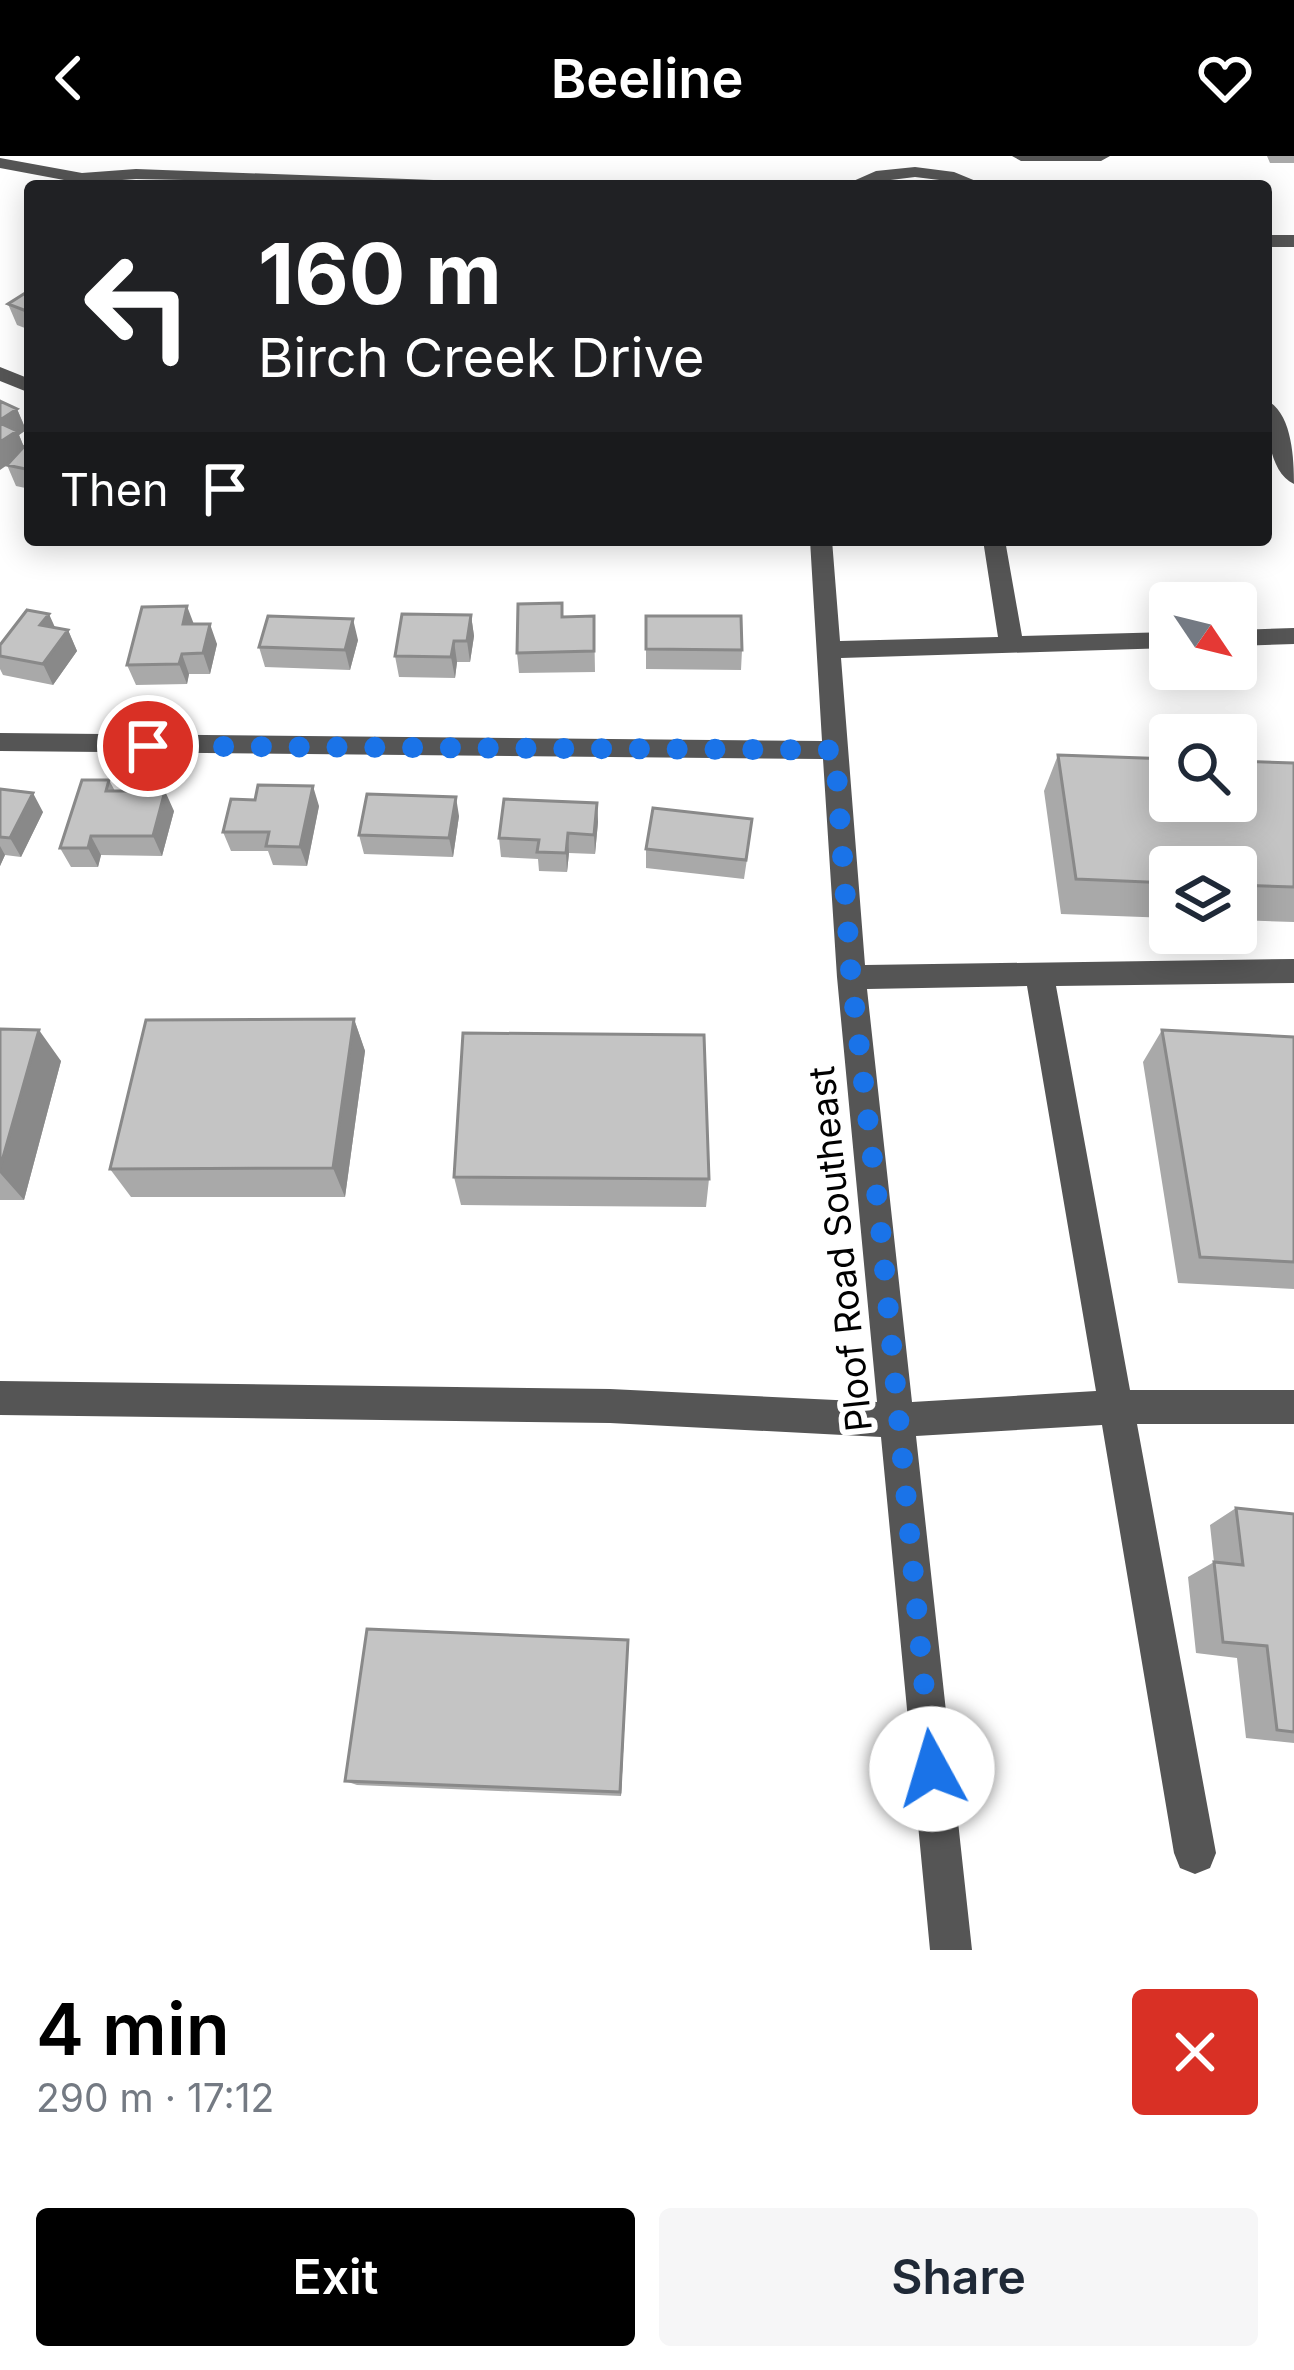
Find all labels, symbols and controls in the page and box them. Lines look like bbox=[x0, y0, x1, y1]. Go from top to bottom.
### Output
icon: back bbox=[36, 45, 102, 111]
icon: heart bbox=[1192, 45, 1258, 111]
text: Beeline bbox=[551, 46, 743, 111]
text: 160 m bbox=[258, 223, 502, 324]
icon: left bbox=[60, 228, 216, 384]
text: Birch Creek Drive bbox=[258, 325, 704, 390]
icon: arrive bbox=[192, 456, 258, 522]
text: Then bbox=[60, 462, 168, 517]
north arrow bbox=[1149, 582, 1257, 690]
map controls bbox=[1149, 582, 1257, 954]
pin bbox=[97, 695, 199, 797]
icon: arrive bbox=[115, 713, 181, 779]
button: search bbox=[1149, 714, 1257, 822]
button: layers bbox=[1149, 846, 1257, 954]
street label: Ploof Road Southeast bbox=[799, 1064, 881, 1434]
position arrow bbox=[869, 1706, 995, 1832]
text: 4 min bbox=[36, 1985, 230, 2072]
button: close bbox=[1132, 1989, 1258, 2115]
text: 290 m · 17:12 bbox=[36, 2074, 274, 2121]
button: Exit bbox=[36, 2208, 635, 2346]
button: Share bbox=[659, 2208, 1258, 2346]

